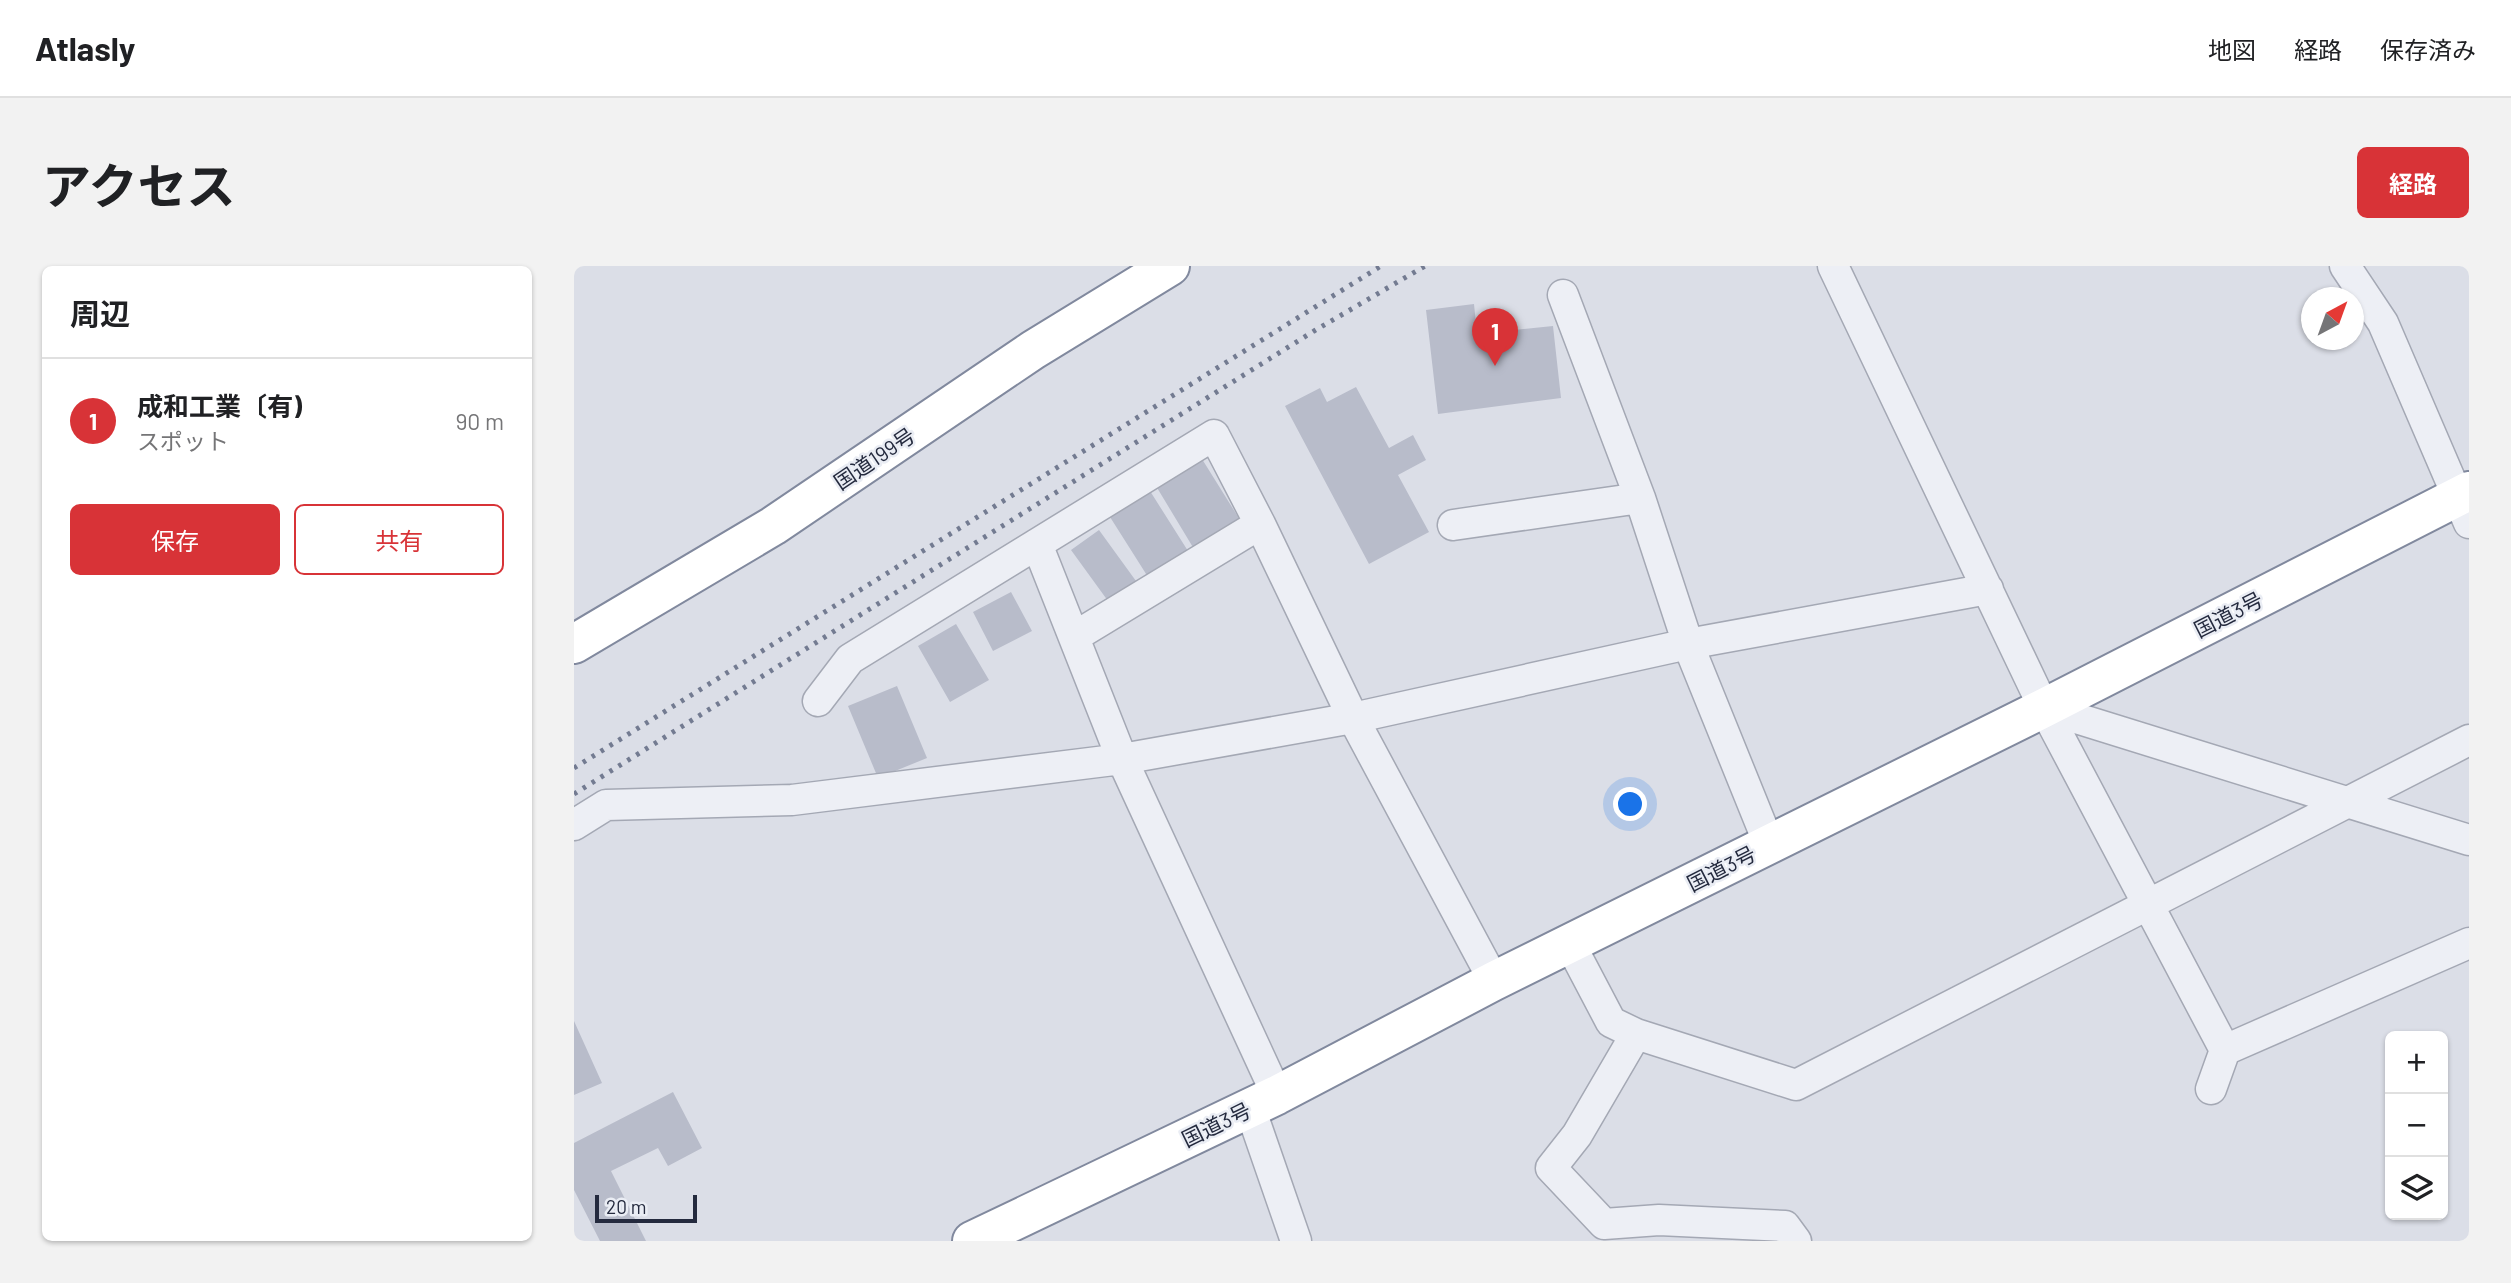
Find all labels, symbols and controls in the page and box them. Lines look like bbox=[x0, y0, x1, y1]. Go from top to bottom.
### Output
text: Atlasly bbox=[35, 28, 135, 68]
text: 地図 bbox=[2208, 35, 2256, 64]
text: 経路 bbox=[2294, 35, 2342, 64]
text: 保存済み bbox=[2380, 35, 2476, 64]
button: 経路 bbox=[2357, 147, 2469, 218]
text: アクセス bbox=[42, 155, 236, 214]
north arrow bbox=[2301, 287, 2364, 350]
text: 周辺 bbox=[70, 295, 130, 331]
pin: 1 bbox=[1472, 308, 1518, 366]
text: 成和工業〔有) bbox=[137, 390, 302, 421]
text: 1 bbox=[89, 407, 97, 435]
text: 90 m bbox=[455, 407, 504, 435]
street label: 国道199号 bbox=[829, 422, 919, 494]
text: スポット bbox=[137, 427, 229, 455]
button: 保存 bbox=[70, 504, 280, 575]
button: 共有 bbox=[294, 504, 504, 575]
street label: 国道3号 bbox=[2189, 586, 2267, 642]
your location bbox=[1613, 787, 1647, 821]
street label: 国道3号 bbox=[1682, 840, 1760, 896]
map controls bbox=[2385, 1031, 2448, 1220]
button: + bbox=[2385, 1031, 2448, 1094]
button: − bbox=[2385, 1094, 2448, 1157]
street label: 国道3号 bbox=[1177, 1097, 1255, 1151]
button: layers bbox=[2385, 1157, 2448, 1220]
scale bar bbox=[595, 1192, 696, 1224]
text: 20 m bbox=[606, 1195, 646, 1218]

